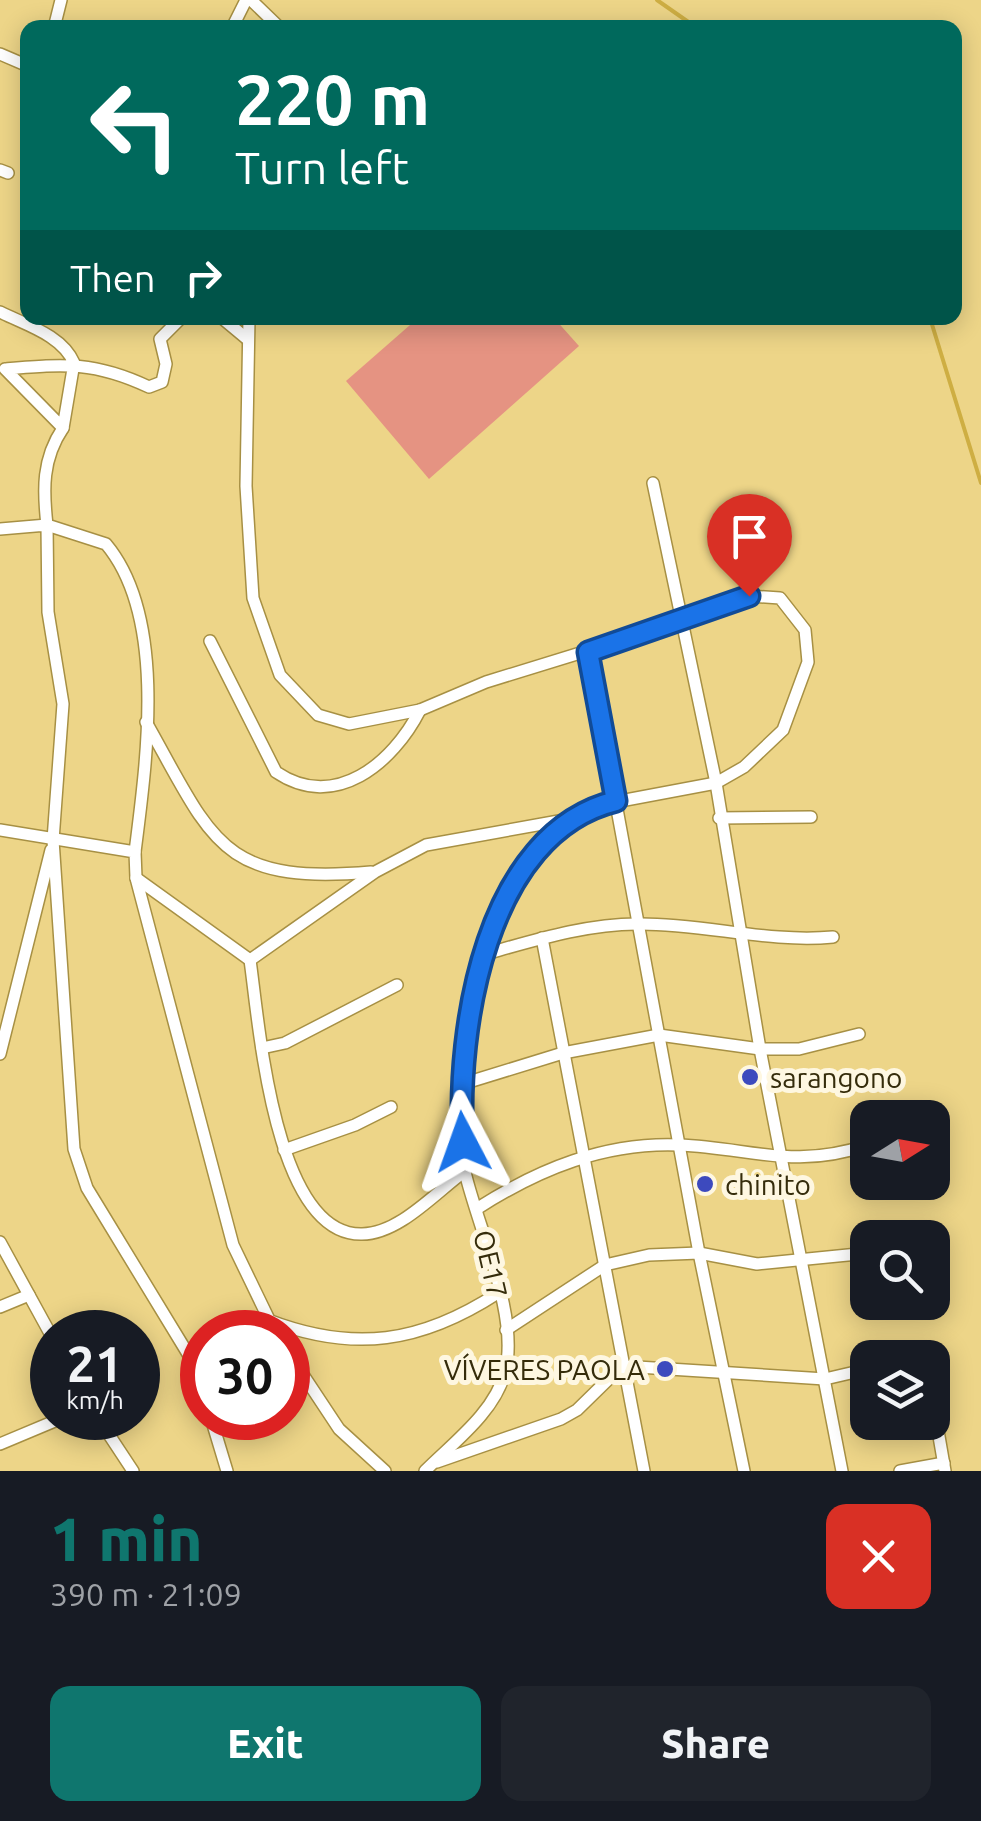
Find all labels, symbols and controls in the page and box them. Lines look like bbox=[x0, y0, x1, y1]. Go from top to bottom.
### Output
icon: left bbox=[70, 60, 200, 190]
text: 220 m bbox=[235, 60, 430, 138]
text: Turn left bbox=[235, 142, 409, 193]
icon: right bbox=[176, 250, 231, 305]
text: Then bbox=[70, 257, 156, 299]
pin bbox=[707, 494, 792, 597]
icon: arrive bbox=[722, 509, 777, 564]
place label: sarangono bbox=[770, 1062, 902, 1093]
marker: sarangono bbox=[739, 1066, 761, 1088]
position arrow bbox=[411, 1090, 515, 1194]
north arrow bbox=[850, 1100, 950, 1200]
map controls bbox=[850, 1100, 950, 1440]
place label: chinito bbox=[725, 1169, 811, 1200]
marker: chinito bbox=[694, 1173, 716, 1195]
button: search bbox=[850, 1220, 950, 1320]
street label: OE17 bbox=[468, 1227, 514, 1301]
speed limit sign: 30 bbox=[180, 1310, 310, 1440]
text: 21 bbox=[67, 1335, 123, 1391]
button: layers bbox=[850, 1340, 950, 1440]
place label: VÍVERES PAOLA bbox=[444, 1353, 645, 1385]
marker: VÍVERES PAOLA bbox=[654, 1358, 676, 1380]
text: km/h bbox=[66, 1386, 124, 1414]
button: close bbox=[826, 1504, 931, 1609]
text: 1 min bbox=[50, 1505, 203, 1572]
text: 390 m · 21:09 bbox=[50, 1576, 242, 1612]
button: Exit bbox=[50, 1686, 481, 1801]
button: Share bbox=[501, 1686, 931, 1801]

